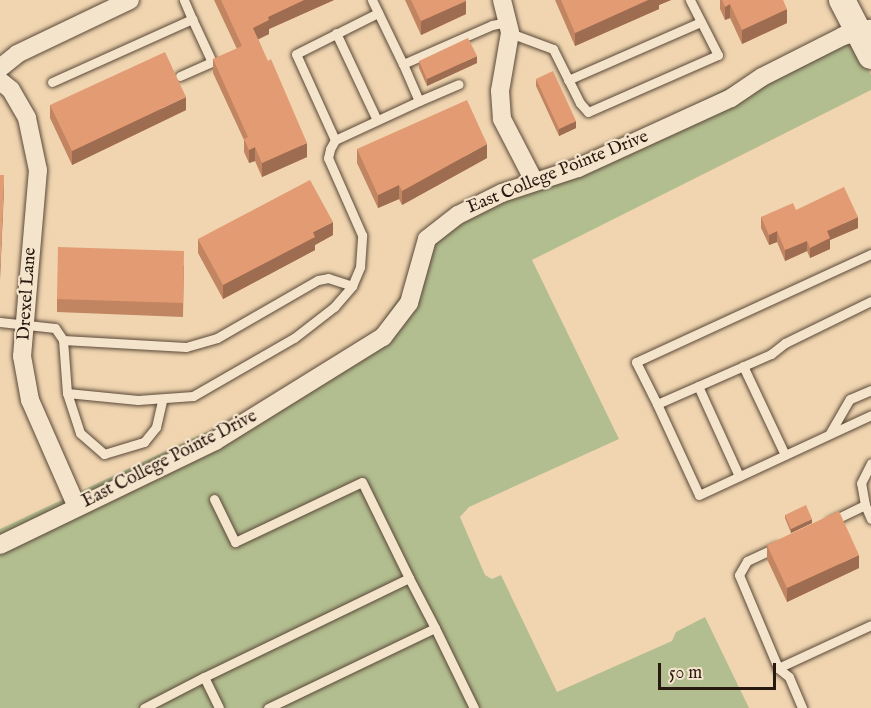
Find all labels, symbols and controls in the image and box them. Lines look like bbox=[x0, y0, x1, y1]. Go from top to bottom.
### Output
street label: East College Pointe Drive bbox=[464, 127, 652, 219]
street label: Drexel Lane bbox=[14, 247, 42, 341]
street label: East College Pointe Drive bbox=[79, 406, 261, 514]
scale bar bbox=[661, 651, 780, 689]
text: 50 m bbox=[669, 662, 702, 685]

